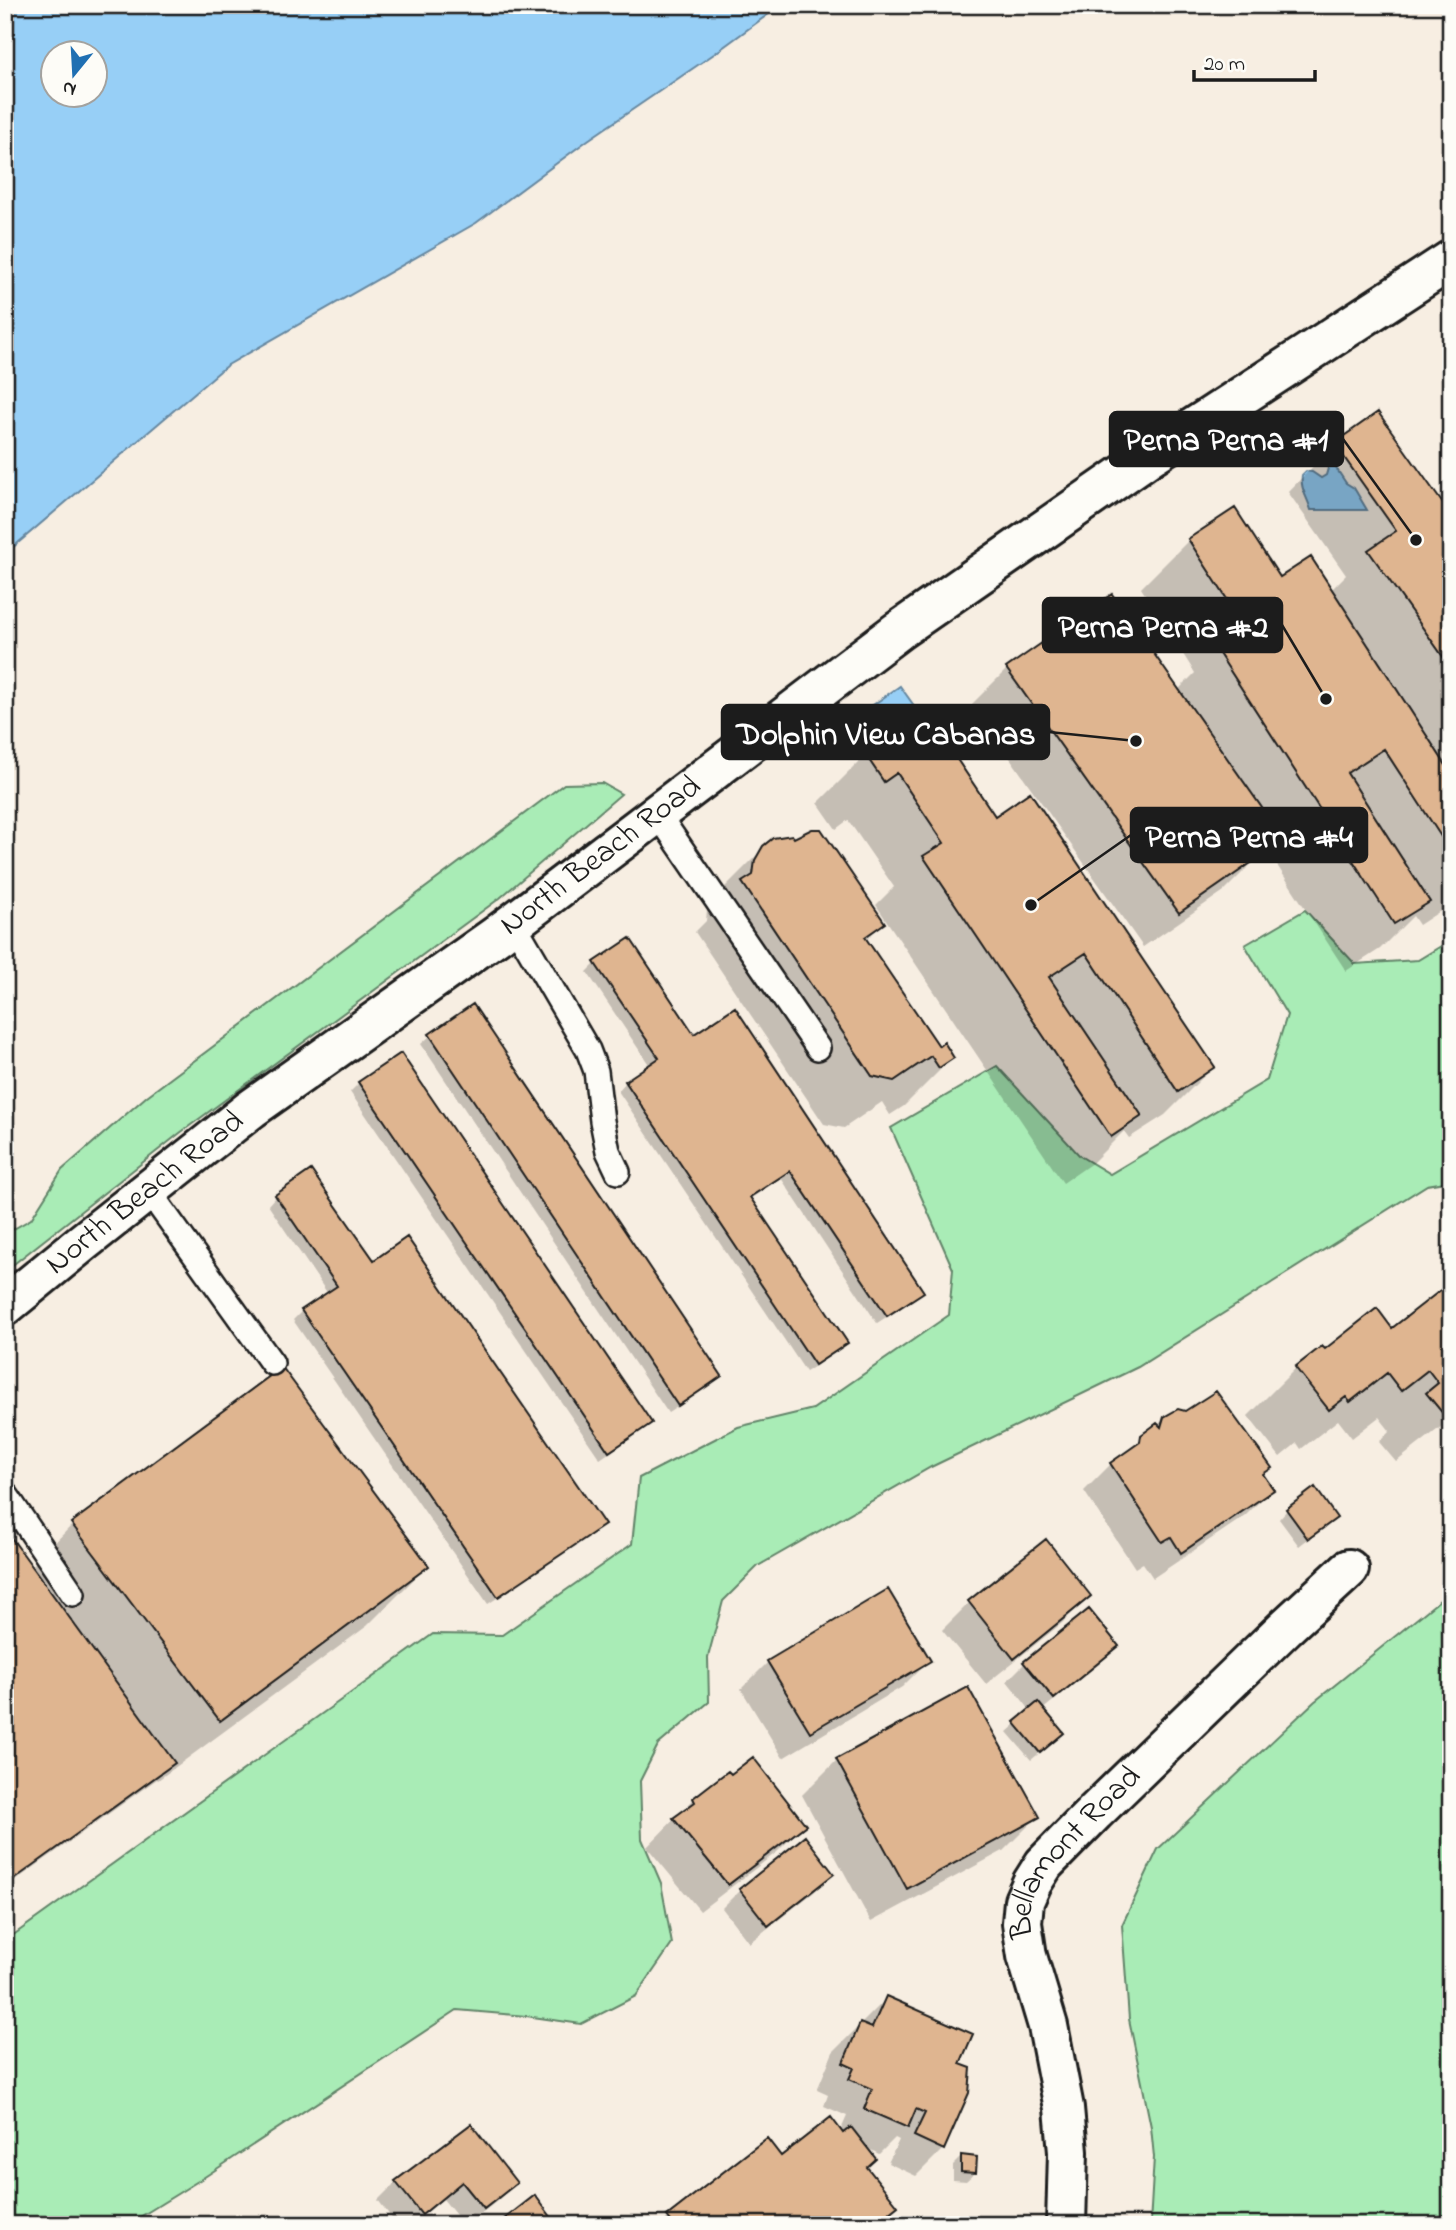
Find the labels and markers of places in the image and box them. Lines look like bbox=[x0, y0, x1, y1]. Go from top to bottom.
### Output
callout: Perna Perna #1 bbox=[1110, 412, 1343, 466]
callout: Perna Perna #2 bbox=[1043, 598, 1282, 652]
callout: Dolphin View Cabanas bbox=[722, 705, 1049, 759]
callout: Perna Perna #4 bbox=[1131, 808, 1367, 862]

